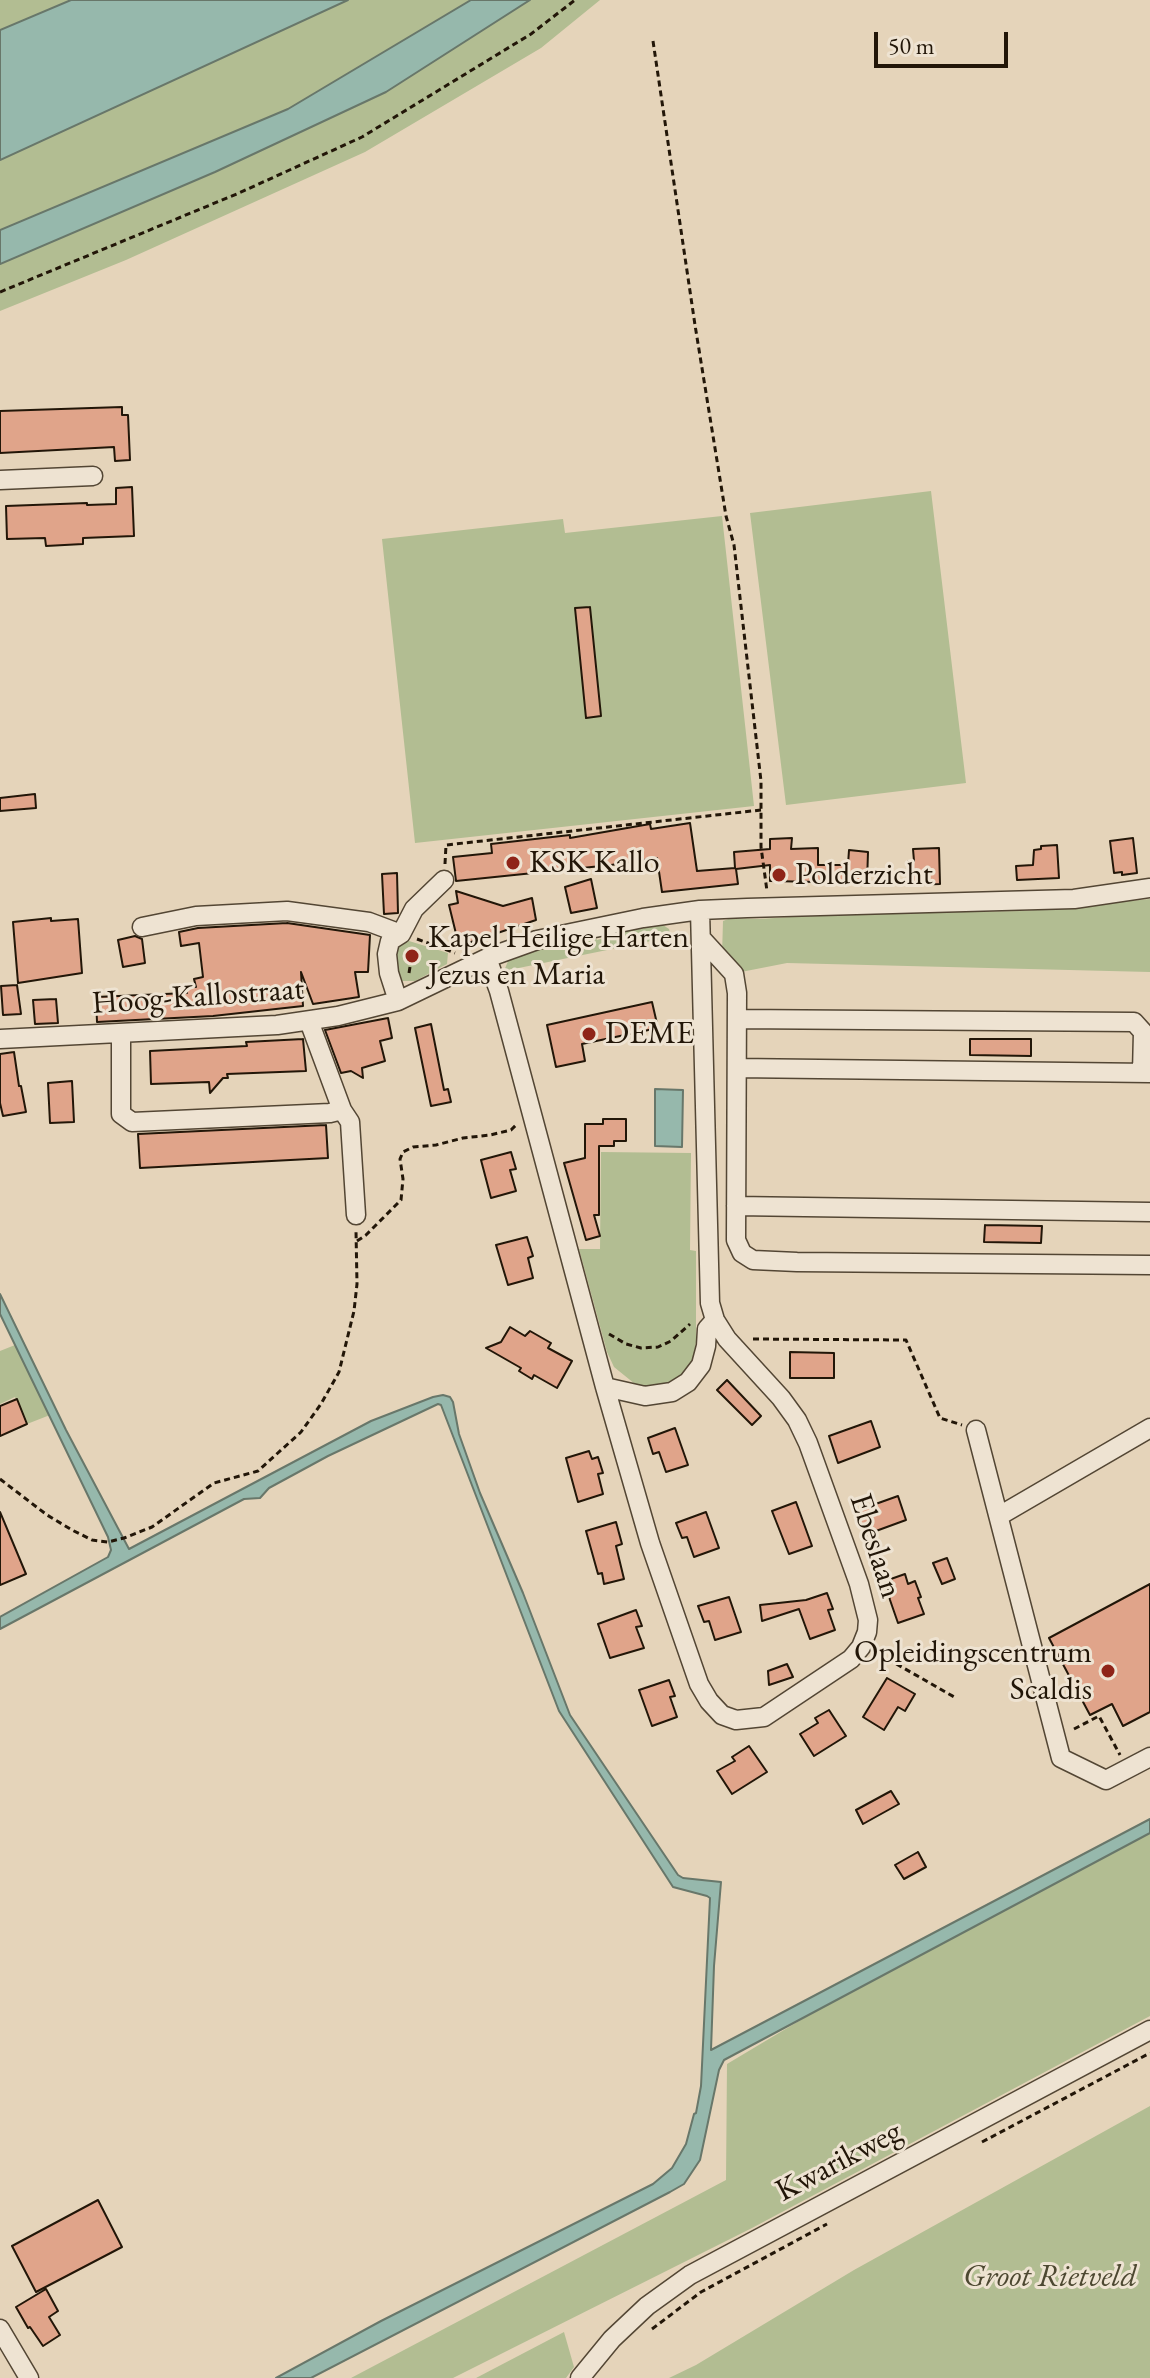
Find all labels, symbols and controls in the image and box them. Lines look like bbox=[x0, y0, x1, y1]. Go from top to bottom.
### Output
scale bar bbox=[878, 16, 1012, 66]
text: 50 m bbox=[888, 30, 935, 61]
place label: KSK Kallo bbox=[529, 844, 660, 882]
marker: KSK Kallo bbox=[504, 854, 522, 872]
place label: Polderzicht bbox=[795, 856, 933, 894]
marker: Polderzicht bbox=[770, 866, 788, 884]
place label: Kapel Heilige Harten Jezus en Maria bbox=[428, 919, 689, 994]
marker: Kapel Heilige Harten Jezus en Maria bbox=[403, 947, 421, 965]
street label: Hoog-Kallostraat bbox=[91, 970, 305, 1024]
place label: DEME bbox=[605, 1015, 694, 1053]
marker: DEME bbox=[580, 1025, 598, 1043]
street label: Ebeslaan bbox=[840, 1489, 910, 1603]
place label: Opleidingscentrum Scaldis bbox=[854, 1634, 1092, 1709]
marker: Opleidingscentrum Scaldis bbox=[1099, 1662, 1117, 1680]
street label: Kwarikweg bbox=[769, 2113, 909, 2211]
park label: Groot Rietveld bbox=[963, 2258, 1137, 2296]

